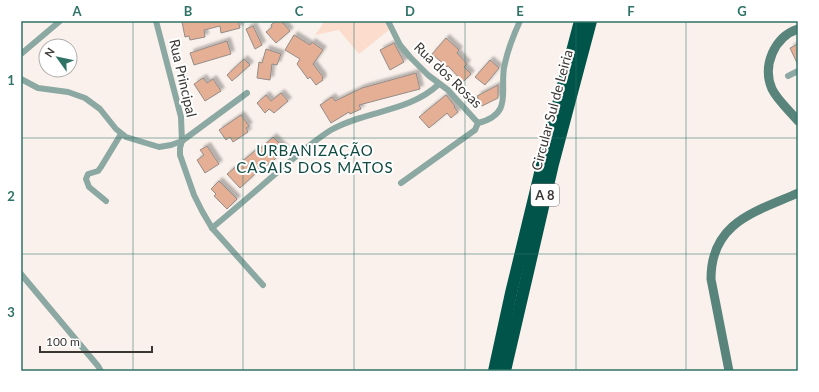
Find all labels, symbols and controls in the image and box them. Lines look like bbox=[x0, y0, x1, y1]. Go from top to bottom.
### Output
text: A bbox=[71, 3, 82, 19]
text: B bbox=[184, 3, 193, 19]
text: C bbox=[295, 3, 304, 19]
text: D bbox=[405, 3, 415, 19]
text: E bbox=[516, 3, 524, 19]
text: F bbox=[627, 3, 635, 19]
text: G bbox=[737, 3, 747, 19]
street label: Rua Principal bbox=[166, 37, 201, 119]
north arrow bbox=[38, 38, 78, 78]
street label: Rua dos Rosas bbox=[411, 38, 486, 111]
text: N bbox=[41, 45, 57, 59]
street label: Circular Sul de Leiria bbox=[527, 48, 576, 172]
text: 1 bbox=[7, 72, 15, 88]
district label: URBANIZAÇÃO CASAIS DOS MATOS bbox=[236, 141, 394, 176]
road number: A 8 bbox=[531, 184, 559, 206]
text: 2 bbox=[7, 188, 15, 204]
text: 3 bbox=[7, 304, 15, 320]
scale bar bbox=[40, 328, 152, 354]
text: 100 m bbox=[46, 334, 80, 349]

